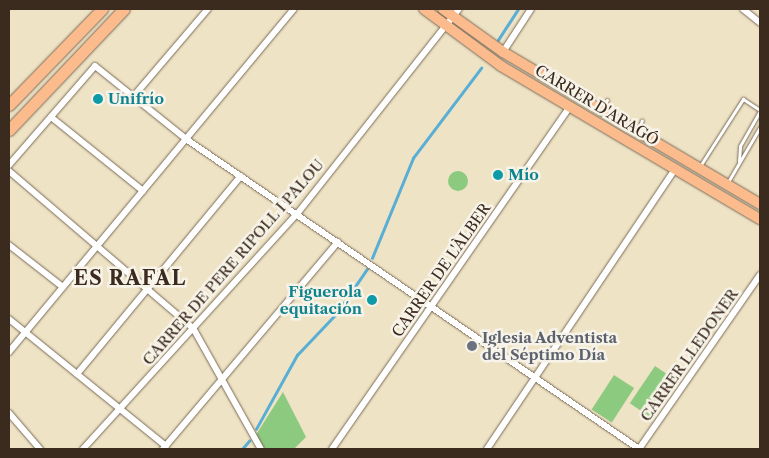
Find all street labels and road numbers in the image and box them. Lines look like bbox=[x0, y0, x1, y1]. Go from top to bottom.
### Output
street label: CARRER D'ARAGÓ bbox=[532, 61, 662, 149]
street label: CARRER DE PERE RIPOLL I PALOU bbox=[138, 155, 328, 369]
street label: CARRER DE L'ÀLBER bbox=[388, 199, 494, 341]
street label: CARRER LLEDONER bbox=[636, 285, 742, 425]

